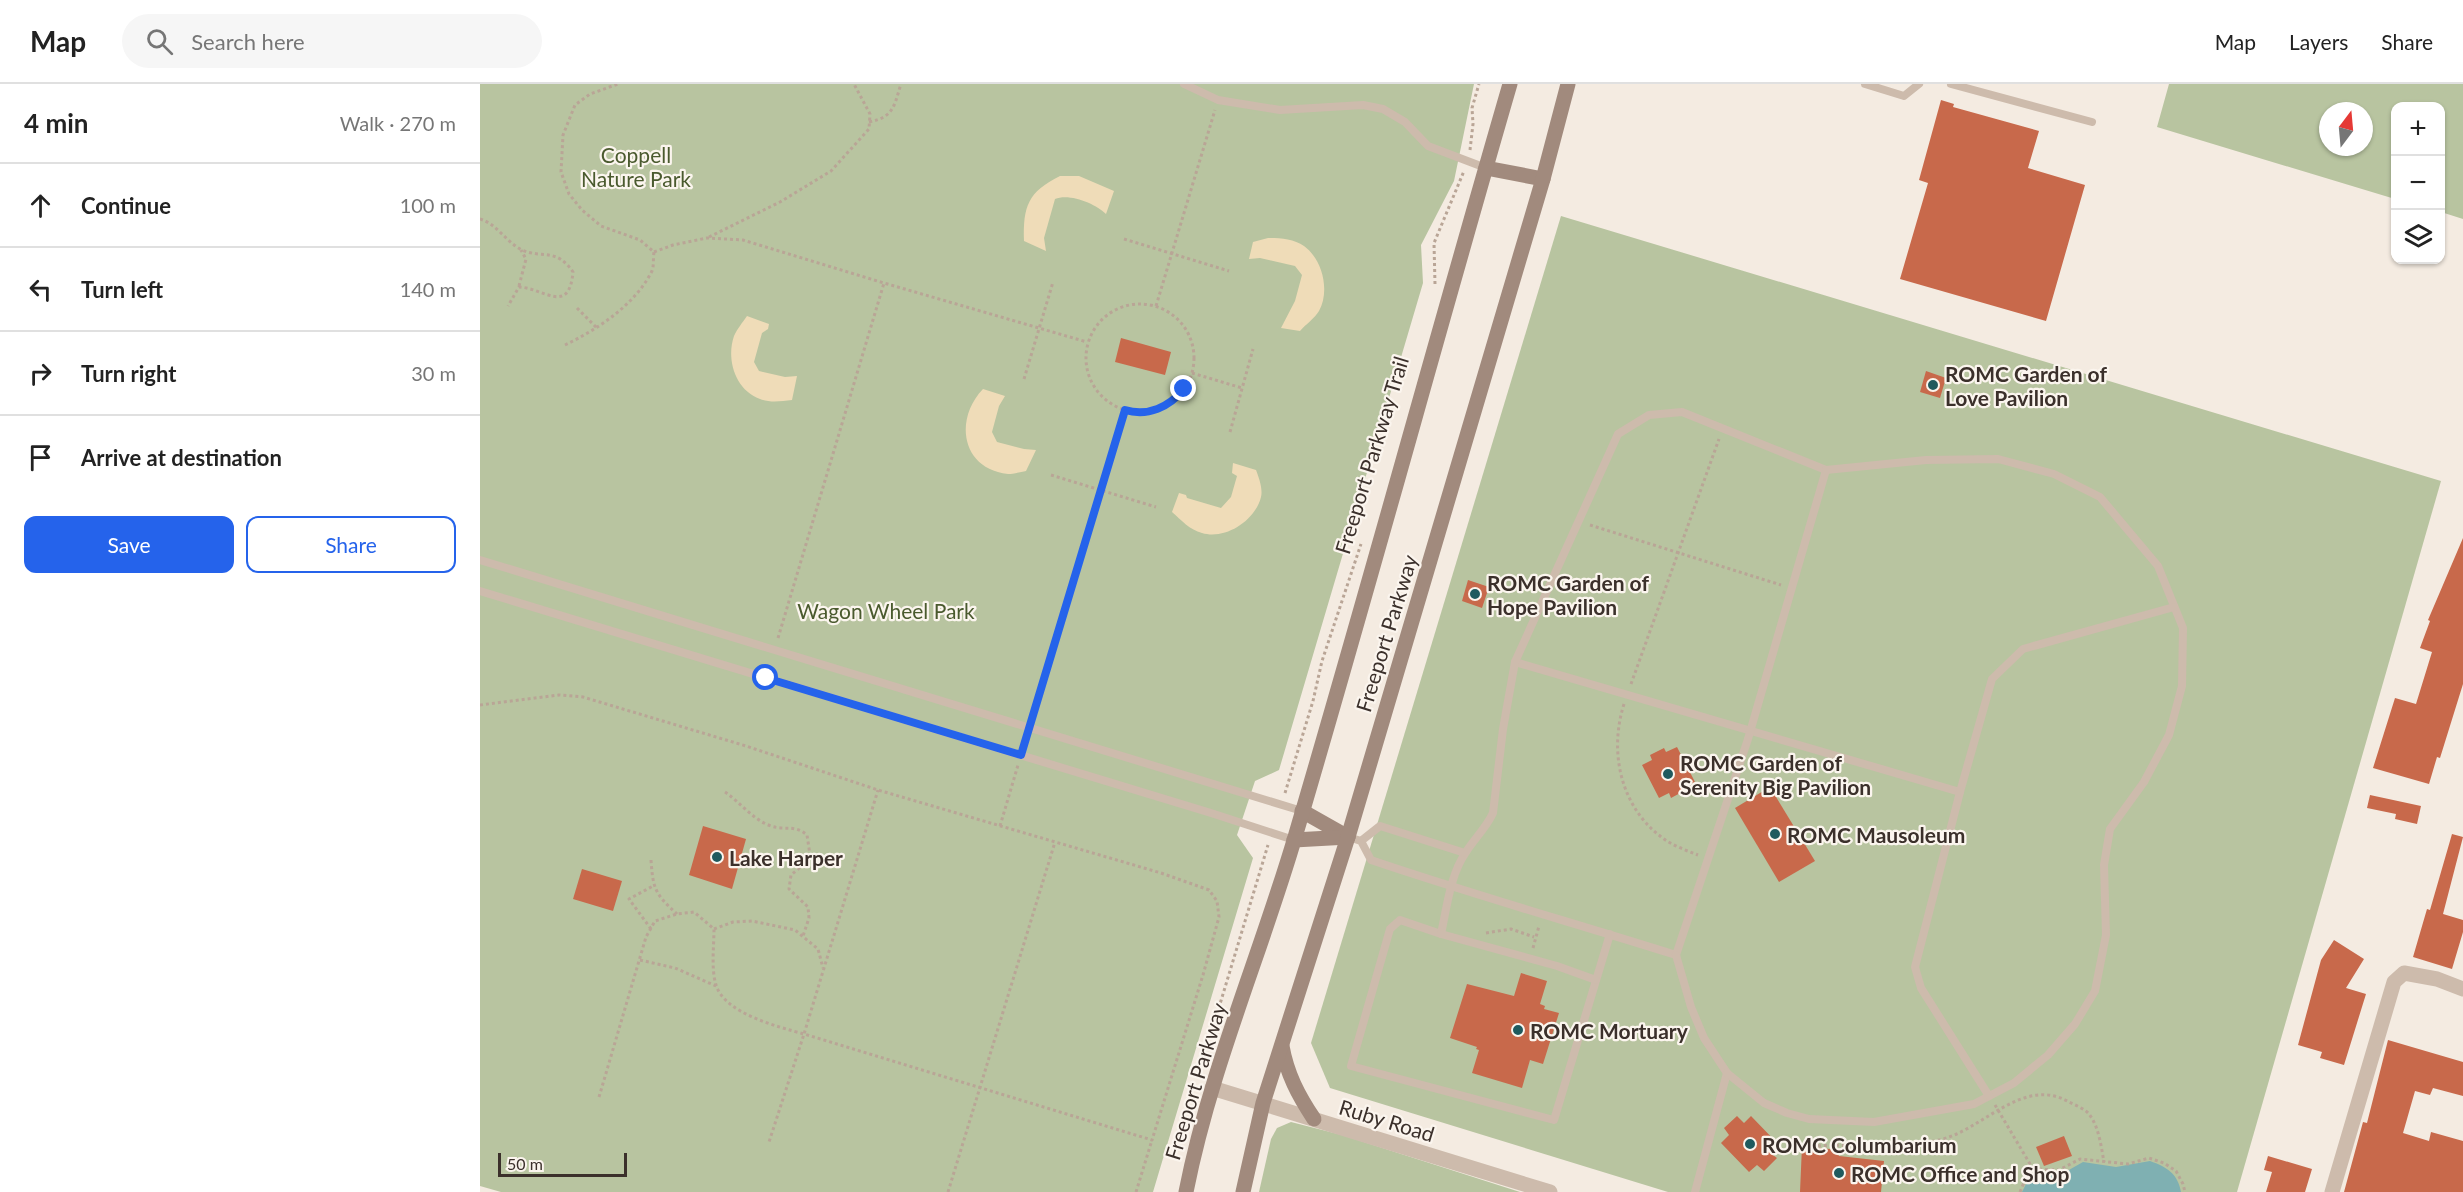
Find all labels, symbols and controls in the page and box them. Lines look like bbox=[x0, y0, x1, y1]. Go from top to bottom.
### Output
search box bbox=[122, 14, 542, 68]
text: Map bbox=[30, 24, 86, 58]
icon: search bbox=[143, 25, 176, 58]
text: Search here bbox=[191, 28, 305, 55]
text: Map bbox=[2215, 29, 2256, 54]
text: Layers bbox=[2289, 29, 2348, 54]
text: Share bbox=[2381, 29, 2433, 54]
north arrow bbox=[2319, 102, 2373, 156]
map controls bbox=[2391, 102, 2445, 264]
button: + bbox=[2391, 102, 2445, 156]
text: 4 min bbox=[24, 107, 88, 139]
text: Walk · 270 m bbox=[340, 111, 456, 135]
park label: Coppell Nature Park bbox=[581, 142, 691, 191]
button: − bbox=[2391, 156, 2445, 210]
icon: ahead bbox=[24, 189, 57, 222]
text: Continue bbox=[81, 192, 171, 219]
text: 100 m bbox=[400, 193, 456, 217]
button: layers bbox=[2391, 210, 2445, 264]
icon: left bbox=[24, 273, 57, 306]
text: Turn left bbox=[81, 276, 163, 303]
text: 140 m bbox=[400, 277, 456, 301]
street label: Freeport Parkway Trail bbox=[1329, 353, 1413, 557]
icon: right bbox=[24, 357, 57, 390]
text: Turn right bbox=[81, 360, 176, 387]
text: 30 m bbox=[411, 361, 456, 385]
place label: ROMC Garden of Love Pavilion bbox=[1945, 361, 2107, 410]
route end bbox=[1170, 375, 1196, 401]
marker: ROMC Garden of Love Pavilion bbox=[1926, 378, 1940, 392]
icon: arrive bbox=[24, 441, 57, 474]
text: Arrive at destination bbox=[81, 444, 282, 471]
button: Save bbox=[24, 516, 234, 573]
button: Share bbox=[246, 516, 456, 573]
street label: Freeport Parkway bbox=[1350, 551, 1422, 715]
place label: ROMC Garden of Hope Pavilion bbox=[1487, 570, 1649, 619]
marker: ROMC Garden of Hope Pavilion bbox=[1468, 587, 1482, 601]
park label: Wagon Wheel Park bbox=[797, 598, 975, 623]
route start bbox=[752, 664, 778, 690]
place label: ROMC Garden of Serenity Big Pavilion bbox=[1680, 750, 1871, 799]
marker: ROMC Garden of Serenity Big Pavilion bbox=[1661, 767, 1675, 781]
place label: ROMC Mausoleum bbox=[1787, 822, 1965, 847]
marker: ROMC Mausoleum bbox=[1768, 827, 1782, 841]
place label: Lake Harper bbox=[729, 845, 843, 870]
marker: Lake Harper bbox=[710, 850, 724, 864]
street label: Freeport Parkway bbox=[1159, 999, 1231, 1163]
place label: ROMC Mortuary bbox=[1530, 1018, 1689, 1043]
marker: ROMC Mortuary bbox=[1511, 1023, 1525, 1037]
street label: Ruby Road bbox=[1336, 1094, 1438, 1146]
place label: ROMC Columbarium bbox=[1762, 1132, 1957, 1157]
marker: ROMC Columbarium bbox=[1743, 1137, 1757, 1151]
scale bar bbox=[498, 1150, 627, 1178]
text: 50 m bbox=[507, 1154, 543, 1173]
place label: ROMC Office and Shop bbox=[1851, 1161, 2069, 1186]
marker: ROMC Office and Shop bbox=[1832, 1166, 1846, 1180]

